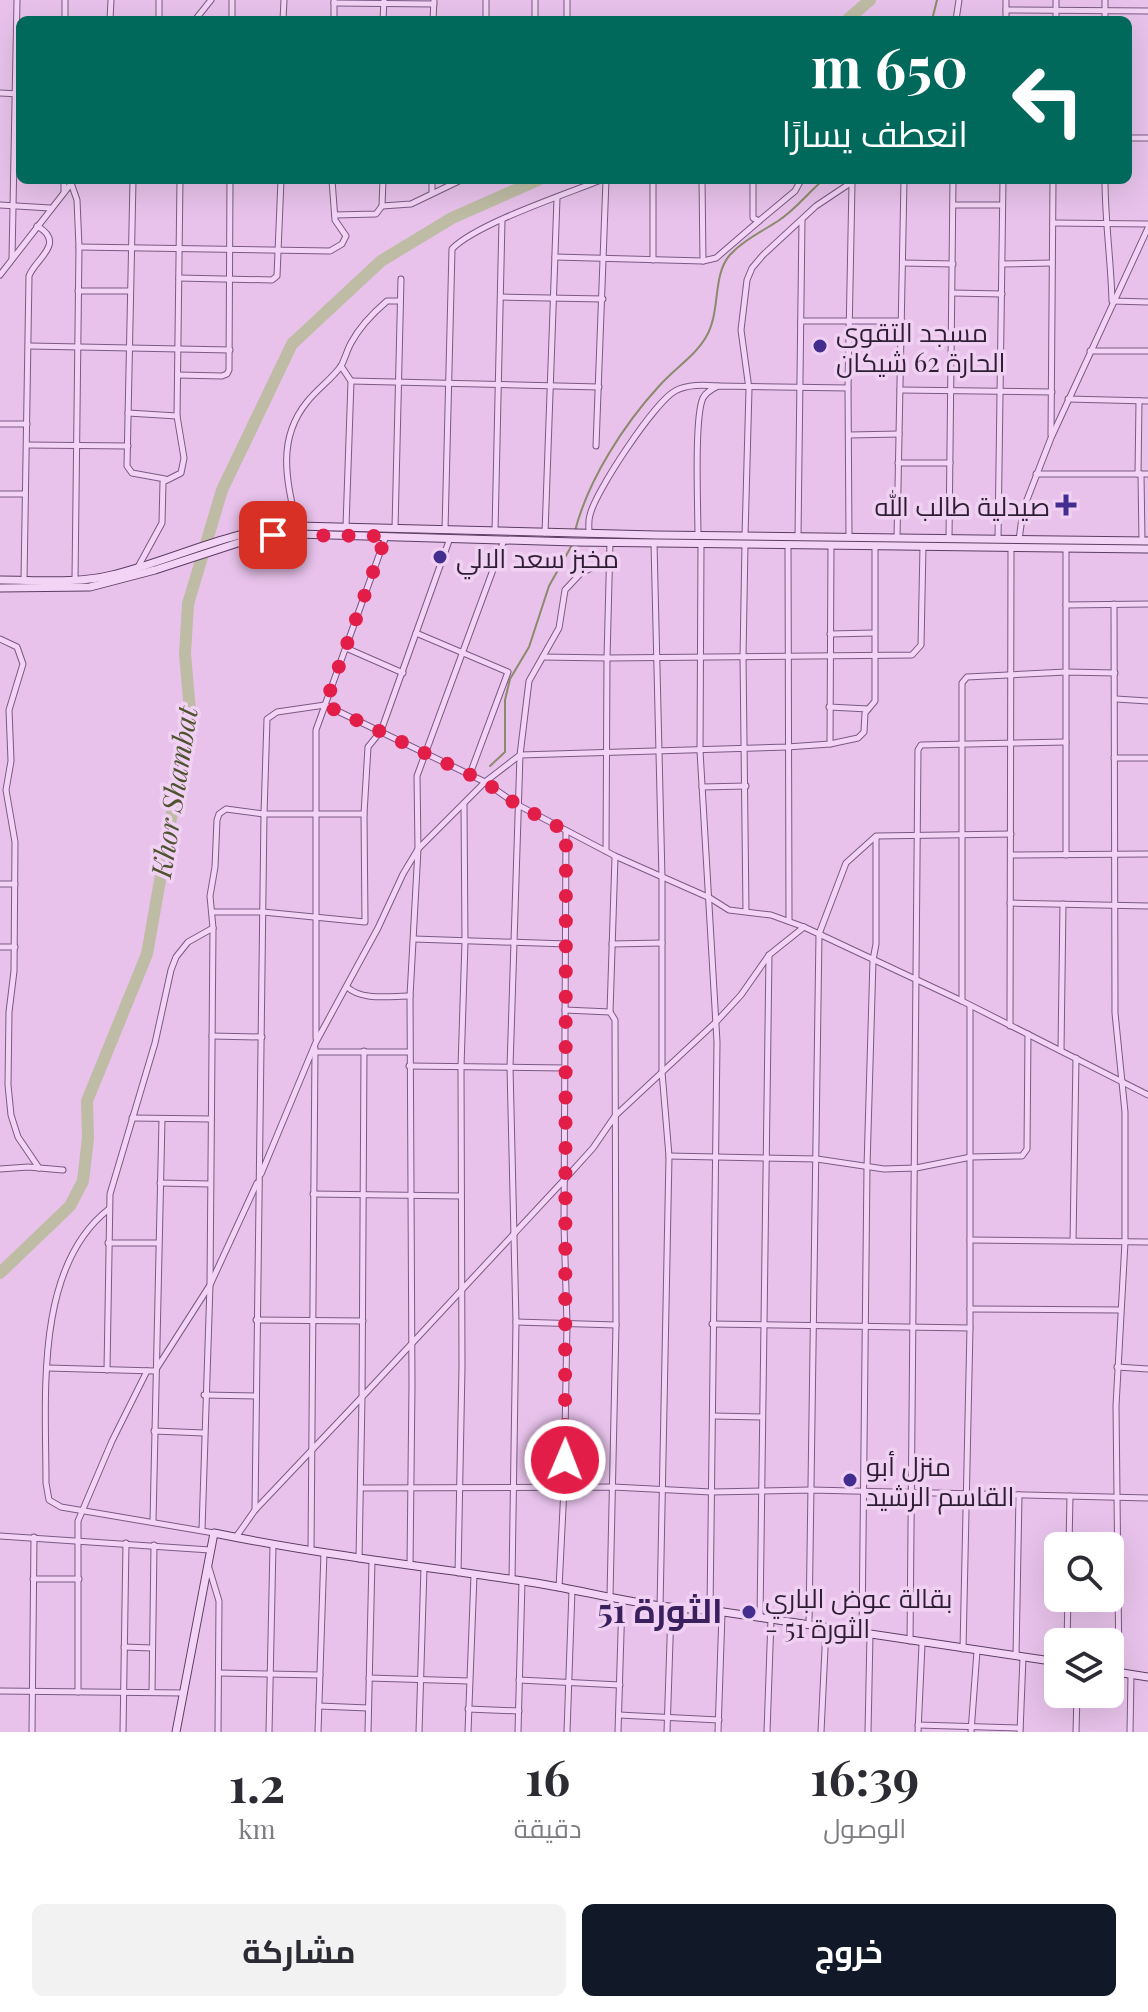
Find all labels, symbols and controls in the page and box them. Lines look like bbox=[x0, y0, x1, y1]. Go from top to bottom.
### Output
text: 650 m bbox=[811, 28, 968, 103]
icon: left bbox=[996, 48, 1100, 152]
text: انعطف يسارًا bbox=[782, 108, 968, 156]
place label: مسجد التقوى الحارة 62 شيكان bbox=[836, 314, 1006, 379]
marker: مسجد التقوى الحارة 62 شيكان bbox=[811, 337, 829, 355]
place label: صيدلية طالب الله bbox=[875, 488, 1050, 523]
marker: صيدلية طالب الله bbox=[1057, 496, 1075, 514]
pin bbox=[239, 501, 307, 569]
icon: arrive bbox=[251, 513, 295, 557]
place label: مخبز سعد الالي bbox=[456, 540, 619, 580]
marker: مخبز سعد الالي bbox=[431, 548, 449, 566]
water label: Khor Shambat bbox=[141, 702, 205, 881]
position arrow bbox=[523, 1418, 607, 1502]
place label: منزل أبو القاسم الرشيد bbox=[866, 1448, 1015, 1515]
marker: منزل أبو القاسم الرشيد bbox=[841, 1471, 859, 1489]
map controls bbox=[1044, 1532, 1124, 1708]
button: search bbox=[1044, 1532, 1124, 1612]
place label: بقالة عوض الباري - الثورة 51 bbox=[765, 1580, 952, 1645]
district label: الثورة 51 bbox=[597, 1586, 723, 1632]
marker: بقالة عوض الباري - الثورة 51 bbox=[740, 1603, 758, 1621]
button: layers bbox=[1044, 1628, 1124, 1708]
text: 16 bbox=[525, 1744, 570, 1808]
text: 16:39 bbox=[810, 1744, 919, 1808]
text: 1.2 bbox=[229, 1751, 285, 1815]
text: دقيقة bbox=[514, 1810, 581, 1845]
text: الوصول bbox=[823, 1810, 906, 1845]
text: km bbox=[238, 1811, 276, 1846]
button: مشاركة bbox=[32, 1904, 566, 1996]
button: خروج bbox=[582, 1904, 1116, 1996]

